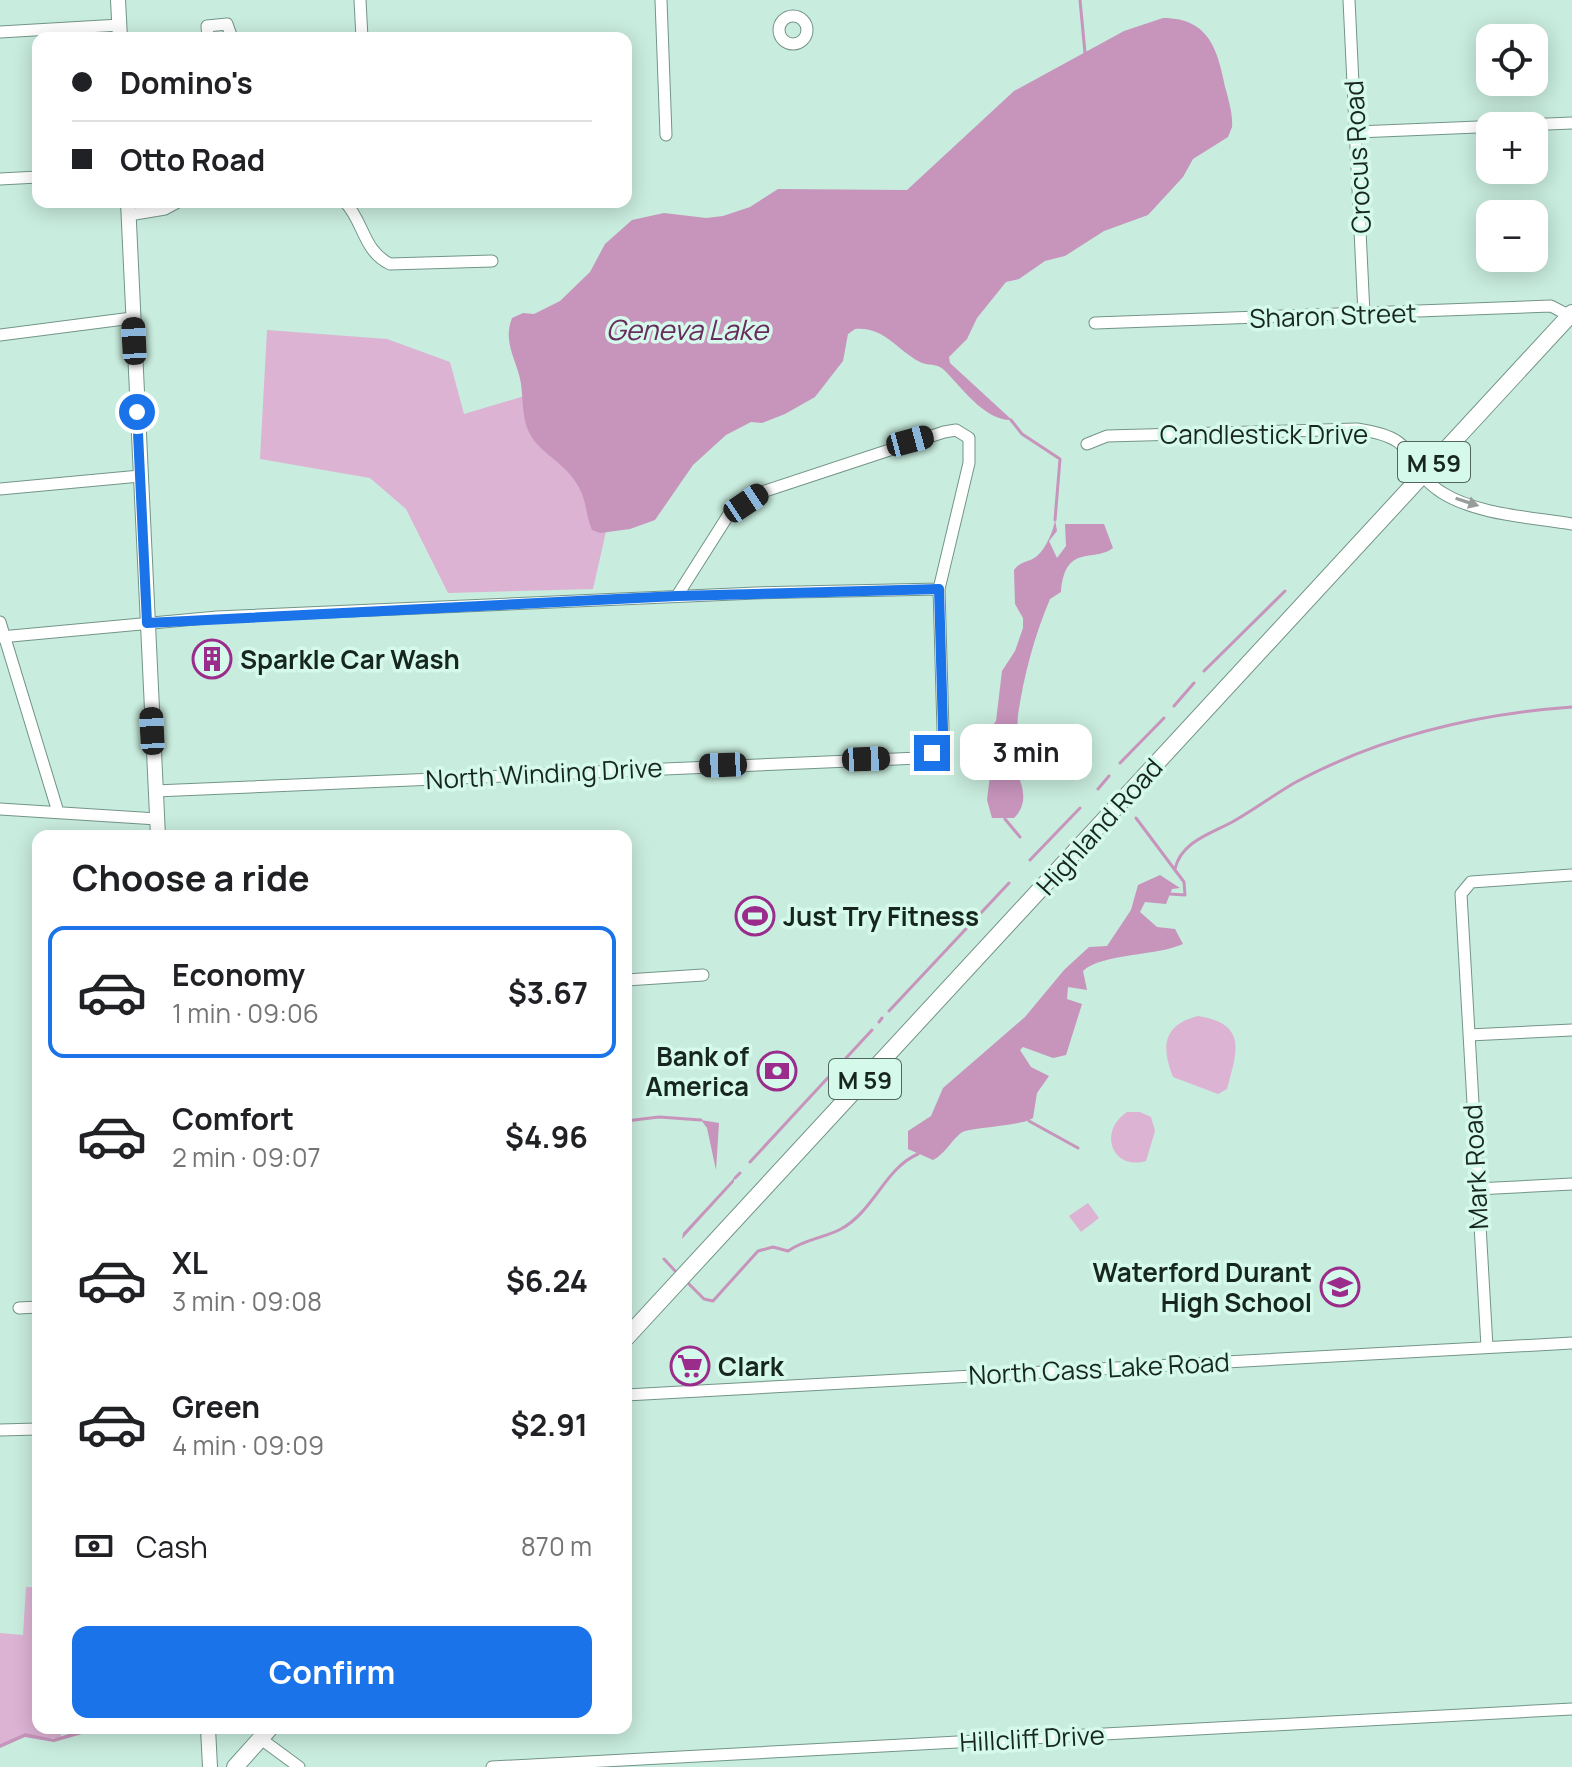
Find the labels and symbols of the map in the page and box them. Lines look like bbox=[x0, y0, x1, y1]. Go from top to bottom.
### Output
street label: Crocus Road bbox=[1335, 79, 1379, 235]
street label: Sharon Street bbox=[1249, 294, 1417, 336]
water label: Geneva Lake bbox=[606, 310, 770, 348]
car bbox=[121, 316, 147, 366]
route start bbox=[119, 394, 155, 430]
street label: Candlestick Drive bbox=[1160, 416, 1368, 452]
car bbox=[884, 423, 936, 459]
road number: M 59 bbox=[1398, 442, 1470, 482]
car bbox=[719, 480, 773, 526]
one-way arrow bbox=[1455, 497, 1479, 509]
building icon: Sparkle Car Wash bbox=[191, 638, 233, 680]
place label: Sparkle Car Wash bbox=[240, 641, 460, 677]
car bbox=[139, 706, 165, 756]
callout: 3 min bbox=[960, 725, 1092, 781]
route end bbox=[914, 735, 950, 771]
car bbox=[842, 746, 890, 772]
street label: North Winding Drive bbox=[425, 749, 663, 797]
street label: Highland Road bbox=[1028, 750, 1170, 902]
car bbox=[699, 752, 747, 778]
sports icon: Just Try Fitness bbox=[734, 895, 776, 937]
place label: Just Try Fitness bbox=[783, 898, 979, 934]
place label: Bank of America bbox=[645, 1038, 749, 1104]
bank icon: Bank of America bbox=[756, 1050, 798, 1092]
road number: M 59 bbox=[829, 1059, 901, 1099]
street label: Mark Road bbox=[1454, 1103, 1496, 1231]
place label: Waterford Durant High School bbox=[1093, 1254, 1312, 1320]
school or university icon: Waterford Durant High School bbox=[1319, 1266, 1361, 1308]
street label: North Cass Lake Road bbox=[967, 1343, 1231, 1393]
supermarket icon: Clark bbox=[669, 1345, 711, 1387]
place label: Clark bbox=[718, 1348, 785, 1384]
street label: Hillcliff Drive bbox=[958, 1716, 1106, 1760]

